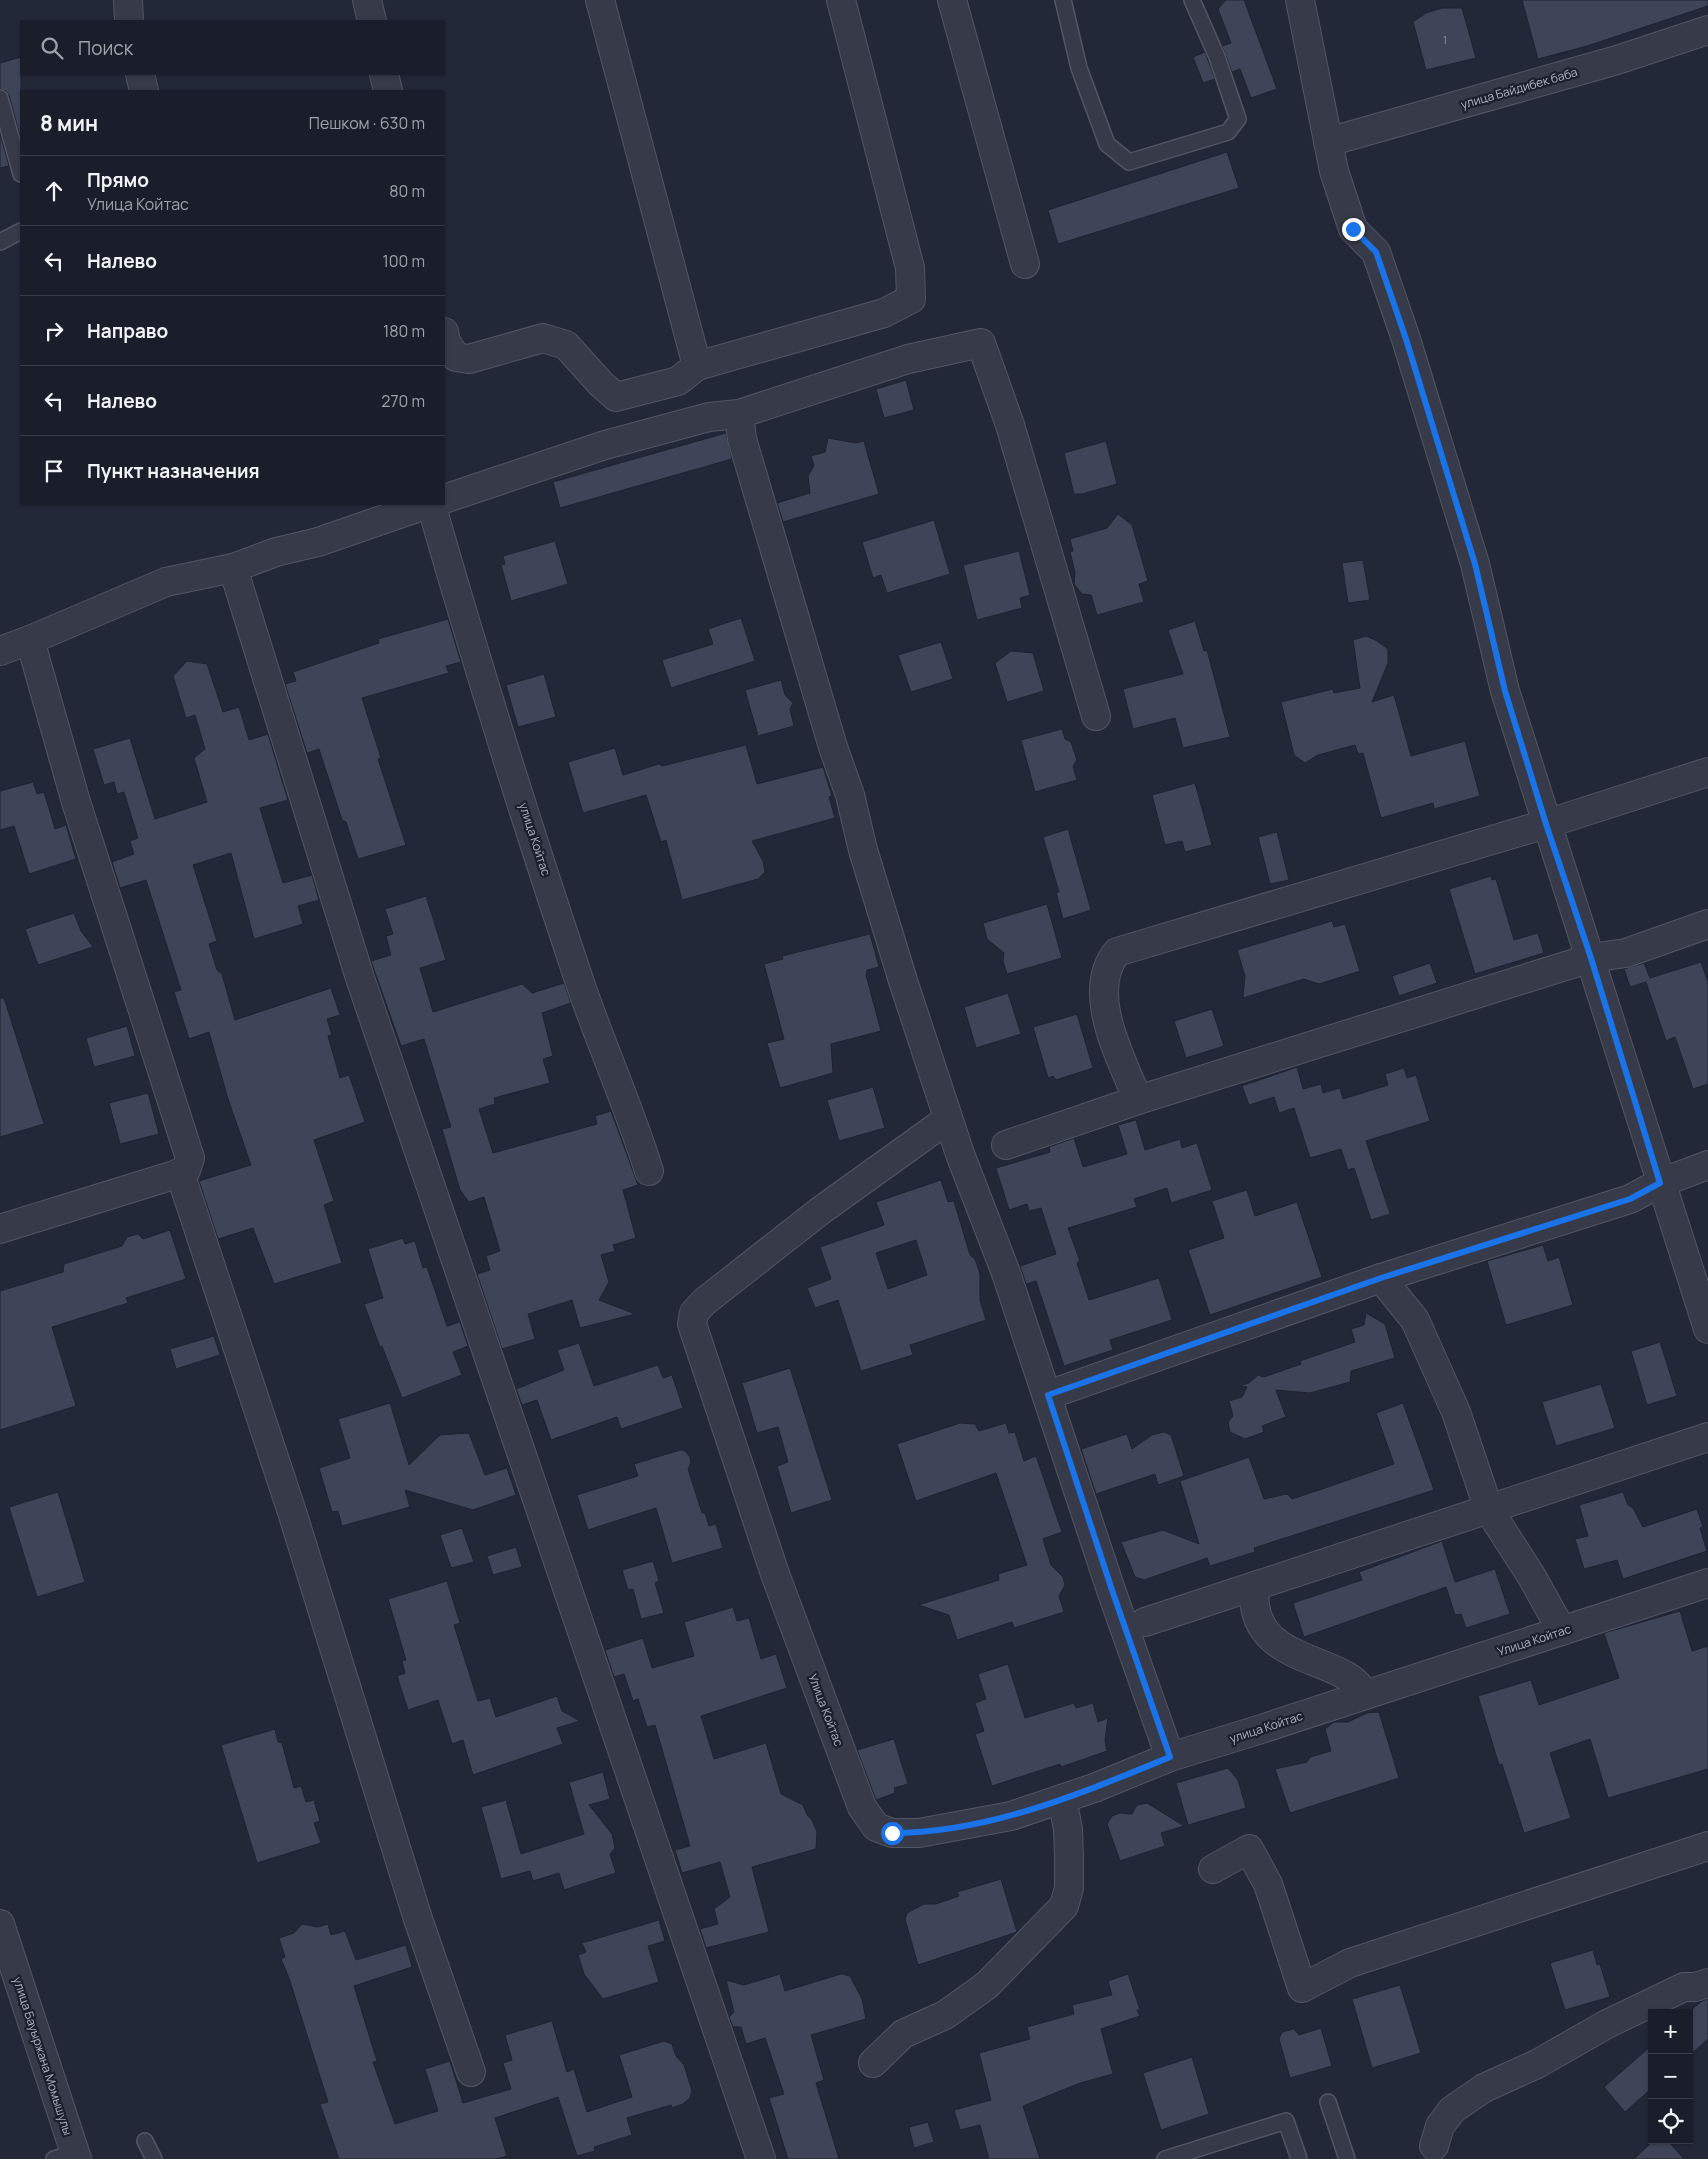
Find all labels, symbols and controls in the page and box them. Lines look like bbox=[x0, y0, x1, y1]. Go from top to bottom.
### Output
search box bbox=[20, 20, 445, 75]
house number: 1 bbox=[1443, 33, 1447, 47]
icon: search bbox=[38, 34, 66, 62]
text: Поиск bbox=[78, 35, 133, 61]
street label: улица Байдибек баба bbox=[1459, 63, 1579, 113]
text: 8 мин bbox=[40, 109, 98, 137]
text: Пешком · 630 m bbox=[309, 112, 425, 134]
text: Прямо bbox=[87, 167, 149, 193]
icon: ahead bbox=[40, 177, 68, 205]
text: 80 m bbox=[389, 180, 425, 202]
text: Улица Койтас bbox=[87, 193, 189, 215]
route end bbox=[1342, 218, 1365, 241]
icon: left bbox=[40, 247, 68, 275]
text: Налево bbox=[87, 248, 157, 274]
text: 100 m bbox=[382, 250, 425, 272]
icon: right bbox=[40, 317, 68, 345]
text: Направо bbox=[87, 318, 168, 344]
text: 180 m bbox=[383, 320, 425, 342]
icon: left bbox=[40, 387, 68, 415]
text: Налево bbox=[87, 388, 157, 414]
text: 270 m bbox=[381, 390, 425, 412]
icon: arrive bbox=[40, 457, 68, 485]
text: Пункт назначения bbox=[87, 458, 260, 484]
street label: улица Койтас bbox=[515, 800, 555, 878]
street label: Улица Койтас bbox=[1495, 1620, 1573, 1660]
street label: Улица Койтас bbox=[804, 1671, 848, 1749]
street label: улица Койтас bbox=[1227, 1707, 1305, 1747]
route start bbox=[881, 1822, 904, 1845]
street label: улица Бауыржана Момышулы bbox=[9, 1975, 77, 2137]
map controls bbox=[1648, 2009, 1693, 2144]
button: + bbox=[1648, 2009, 1693, 2054]
button: − bbox=[1648, 2054, 1693, 2099]
button: locate bbox=[1648, 2099, 1693, 2144]

